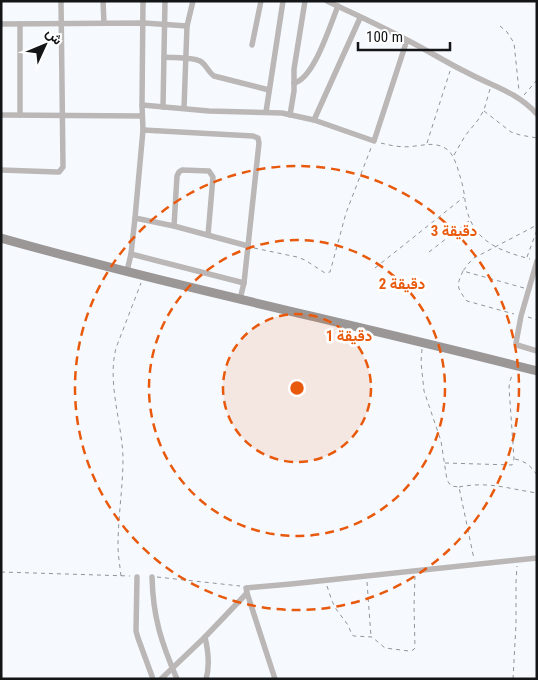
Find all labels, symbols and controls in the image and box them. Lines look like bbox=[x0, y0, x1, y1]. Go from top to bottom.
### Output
north arrow bbox=[20, 20, 70, 70]
scale bar bbox=[358, 20, 450, 52]
text: ش bbox=[42, 24, 66, 48]
text: 100 m bbox=[366, 28, 403, 46]
text: 3 دقيقة bbox=[431, 222, 477, 240]
text: 2 دقيقة bbox=[379, 275, 425, 293]
text: 1 دقيقة bbox=[326, 327, 372, 345]
centre of rings bbox=[288, 379, 306, 397]

